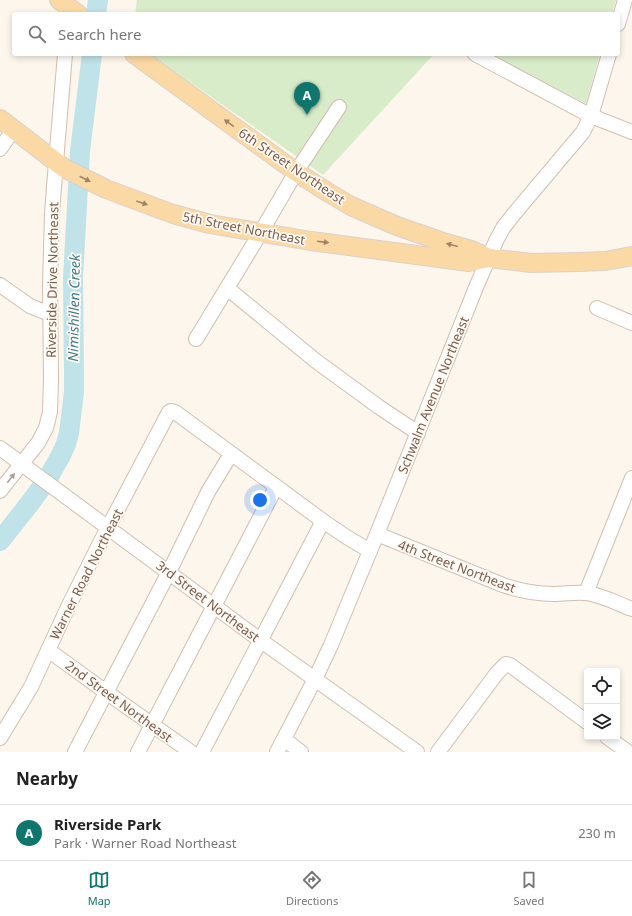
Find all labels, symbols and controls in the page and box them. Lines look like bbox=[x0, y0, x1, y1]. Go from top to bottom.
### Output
search box bbox=[12, 12, 620, 56]
icon: search bbox=[26, 23, 48, 45]
text: Search here bbox=[58, 24, 141, 44]
pin: A bbox=[294, 82, 320, 115]
one-way arrow bbox=[224, 119, 235, 127]
street label: 6th Street Northeast bbox=[235, 124, 349, 208]
one-way arrow bbox=[79, 176, 91, 182]
one-way arrow bbox=[136, 200, 148, 206]
street label: Riverside Drive Northeast bbox=[42, 202, 62, 358]
street label: 5th Street Northeast bbox=[181, 207, 307, 249]
one-way arrow bbox=[317, 239, 329, 245]
one-way arrow bbox=[446, 242, 458, 248]
water label: Nimishillen Creek bbox=[63, 253, 84, 362]
street label: Schwalm Avenue Northeast bbox=[393, 313, 473, 476]
one-way arrow bbox=[7, 472, 15, 483]
your location bbox=[250, 490, 270, 510]
street label: Warner Road Northeast bbox=[45, 505, 127, 643]
street label: 4th Street Northeast bbox=[396, 535, 519, 597]
street label: 3rd Street Northeast bbox=[153, 556, 264, 646]
street label: 2nd Street Northeast bbox=[62, 656, 176, 746]
map controls bbox=[584, 668, 620, 740]
button: locate bbox=[584, 668, 620, 704]
button: layers bbox=[584, 704, 620, 740]
text: Nearby bbox=[16, 767, 78, 790]
text: Riverside Park bbox=[54, 814, 161, 834]
text: A bbox=[25, 824, 34, 842]
text: 230 m bbox=[578, 824, 616, 842]
text: Park · Warner Road Northeast bbox=[54, 834, 236, 852]
tab: Map bbox=[88, 869, 111, 908]
tab: Directions bbox=[286, 869, 338, 908]
tab: Saved bbox=[514, 869, 544, 908]

